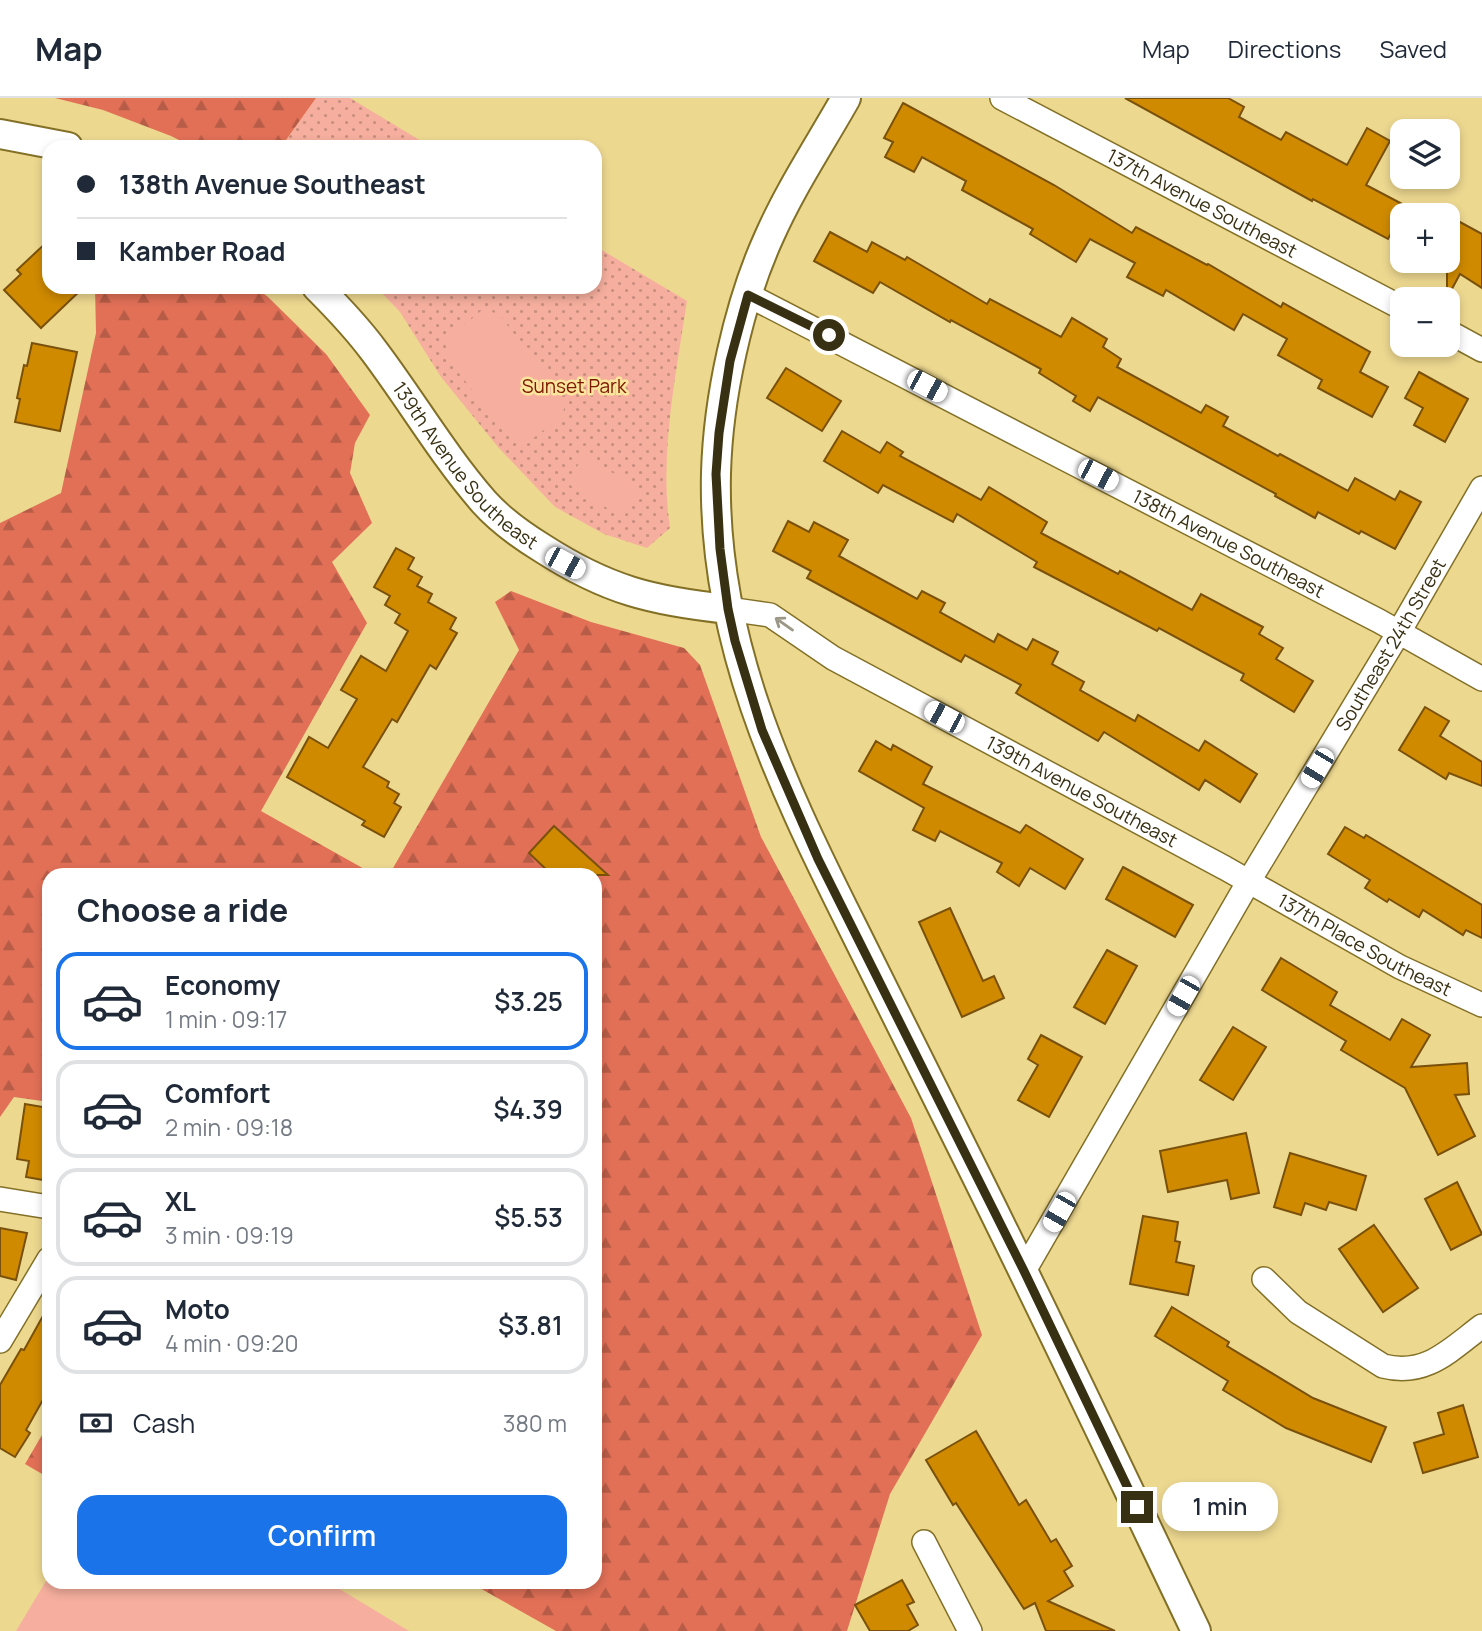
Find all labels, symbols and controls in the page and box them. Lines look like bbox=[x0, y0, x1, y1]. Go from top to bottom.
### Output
text: Map bbox=[35, 26, 103, 71]
text: Map bbox=[1142, 32, 1190, 65]
text: Directions bbox=[1228, 32, 1341, 65]
text: Saved bbox=[1379, 32, 1447, 65]
map controls bbox=[1390, 119, 1460, 357]
button: layers bbox=[1390, 119, 1460, 189]
street label: 137th Avenue Southeast bbox=[1102, 142, 1302, 264]
text: 138th Avenue Southeast bbox=[119, 166, 426, 202]
button: + bbox=[1390, 203, 1460, 273]
text: Kamber Road bbox=[119, 233, 286, 269]
button: − bbox=[1390, 287, 1460, 357]
route start bbox=[813, 319, 845, 351]
car bbox=[904, 367, 951, 405]
park label: Sunset Park bbox=[522, 373, 627, 399]
street label: 139th Avenue Southeast bbox=[387, 376, 543, 555]
car bbox=[1075, 456, 1122, 494]
street label: 138th Avenue Southeast bbox=[1128, 483, 1329, 604]
car bbox=[542, 544, 589, 582]
street label: Southeast 24th Street bbox=[1329, 553, 1452, 736]
one-way arrow bbox=[775, 617, 794, 631]
car bbox=[921, 698, 968, 736]
street label: 139th Avenue Southeast bbox=[982, 729, 1182, 853]
car bbox=[1298, 745, 1337, 791]
street label: 137th Place Southeast bbox=[1273, 887, 1456, 1002]
text: Choose a ride bbox=[77, 888, 288, 932]
text: Economy bbox=[165, 967, 280, 1003]
icon: car bbox=[81, 970, 144, 1033]
car bbox=[1164, 973, 1203, 1019]
text: $3.25 bbox=[494, 983, 563, 1019]
text: 1 min · 09:17 bbox=[165, 1003, 287, 1035]
text: Comfort bbox=[165, 1075, 271, 1111]
icon: car bbox=[81, 1078, 144, 1141]
text: $4.39 bbox=[493, 1091, 563, 1127]
text: 2 min · 09:18 bbox=[165, 1111, 293, 1143]
text: XL bbox=[165, 1183, 196, 1219]
icon: car bbox=[81, 1186, 144, 1249]
car bbox=[1040, 1189, 1079, 1235]
text: $5.53 bbox=[494, 1199, 563, 1235]
text: 3 min · 09:19 bbox=[165, 1219, 294, 1251]
text: Moto bbox=[165, 1291, 230, 1327]
icon: car bbox=[81, 1294, 144, 1357]
text: $3.81 bbox=[498, 1307, 563, 1343]
text: 4 min · 09:20 bbox=[165, 1327, 298, 1359]
icon: cash bbox=[77, 1404, 115, 1442]
text: Cash bbox=[133, 1405, 195, 1441]
text: 380 m bbox=[503, 1407, 567, 1439]
callout: 1 min bbox=[1162, 1482, 1277, 1532]
text: 1 min bbox=[1193, 1490, 1247, 1522]
route end bbox=[1121, 1491, 1153, 1523]
button: Confirm bbox=[77, 1495, 567, 1575]

